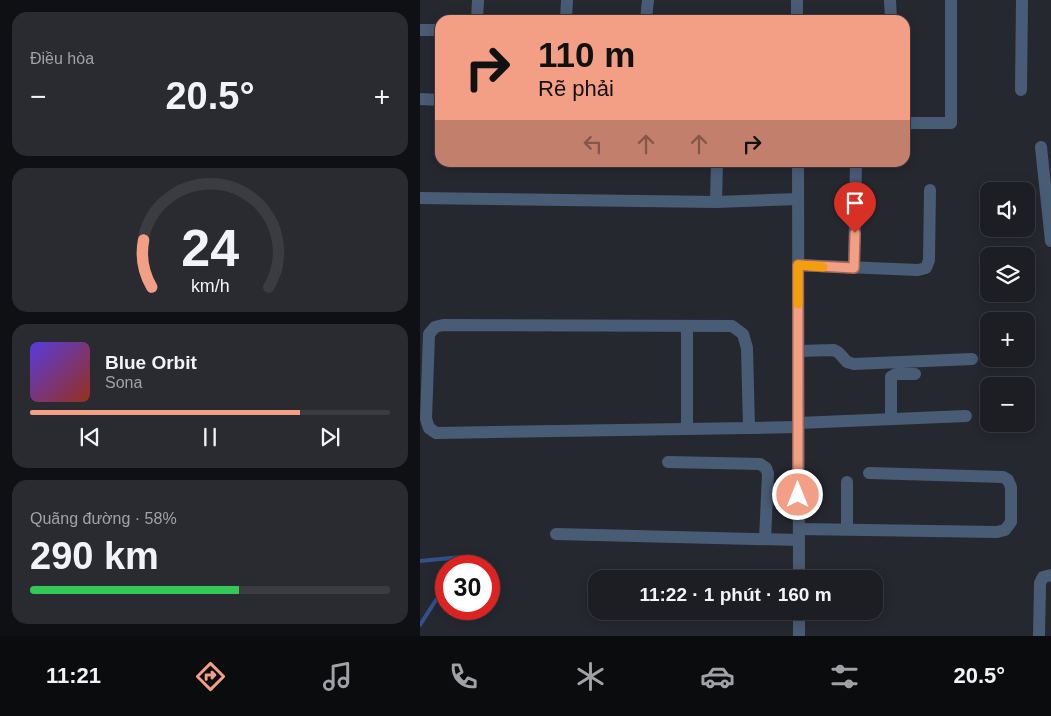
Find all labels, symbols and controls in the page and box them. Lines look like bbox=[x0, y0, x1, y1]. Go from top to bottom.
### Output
icon: right bbox=[455, 35, 520, 100]
text: 110 m bbox=[538, 35, 635, 74]
text: Điều hòa bbox=[30, 50, 94, 67]
text: 20.5° bbox=[165, 75, 255, 117]
text: Rẽ phải bbox=[538, 76, 614, 101]
text: − bbox=[30, 81, 46, 112]
text: + bbox=[374, 81, 390, 112]
icon: left bbox=[579, 130, 607, 158]
icon: ahead bbox=[632, 130, 660, 158]
icon: ahead bbox=[685, 130, 713, 158]
icon: right bbox=[738, 130, 766, 158]
pin bbox=[834, 182, 876, 233]
map controls bbox=[980, 182, 1035, 432]
button: sound bbox=[980, 182, 1035, 237]
icon: arrive bbox=[841, 189, 869, 217]
text: 24 bbox=[181, 219, 239, 277]
button: layers bbox=[980, 247, 1035, 302]
text: km/h bbox=[191, 276, 229, 296]
button: + bbox=[980, 312, 1035, 367]
text: Blue Orbit bbox=[105, 352, 197, 373]
text: Sona bbox=[105, 374, 142, 391]
button: − bbox=[980, 377, 1035, 432]
icon: previous bbox=[76, 423, 104, 451]
icon: pause bbox=[196, 423, 224, 451]
icon: next bbox=[316, 423, 344, 451]
position arrow bbox=[771, 468, 823, 520]
text: Quãng đường · 58% bbox=[30, 510, 177, 527]
text: 290 km bbox=[30, 535, 159, 577]
speed limit sign: 30 bbox=[435, 555, 500, 620]
text: 11:22 · 1 phút · 160 m bbox=[639, 584, 832, 605]
icon: directions bbox=[193, 659, 228, 694]
icon: music bbox=[320, 659, 355, 694]
icon: phone bbox=[446, 659, 481, 694]
icon: climate bbox=[573, 659, 608, 694]
icon: car bbox=[700, 659, 735, 694]
icon: filters bbox=[827, 659, 862, 694]
text: 11:21 bbox=[46, 663, 101, 688]
text: 20.5° bbox=[953, 663, 1005, 688]

